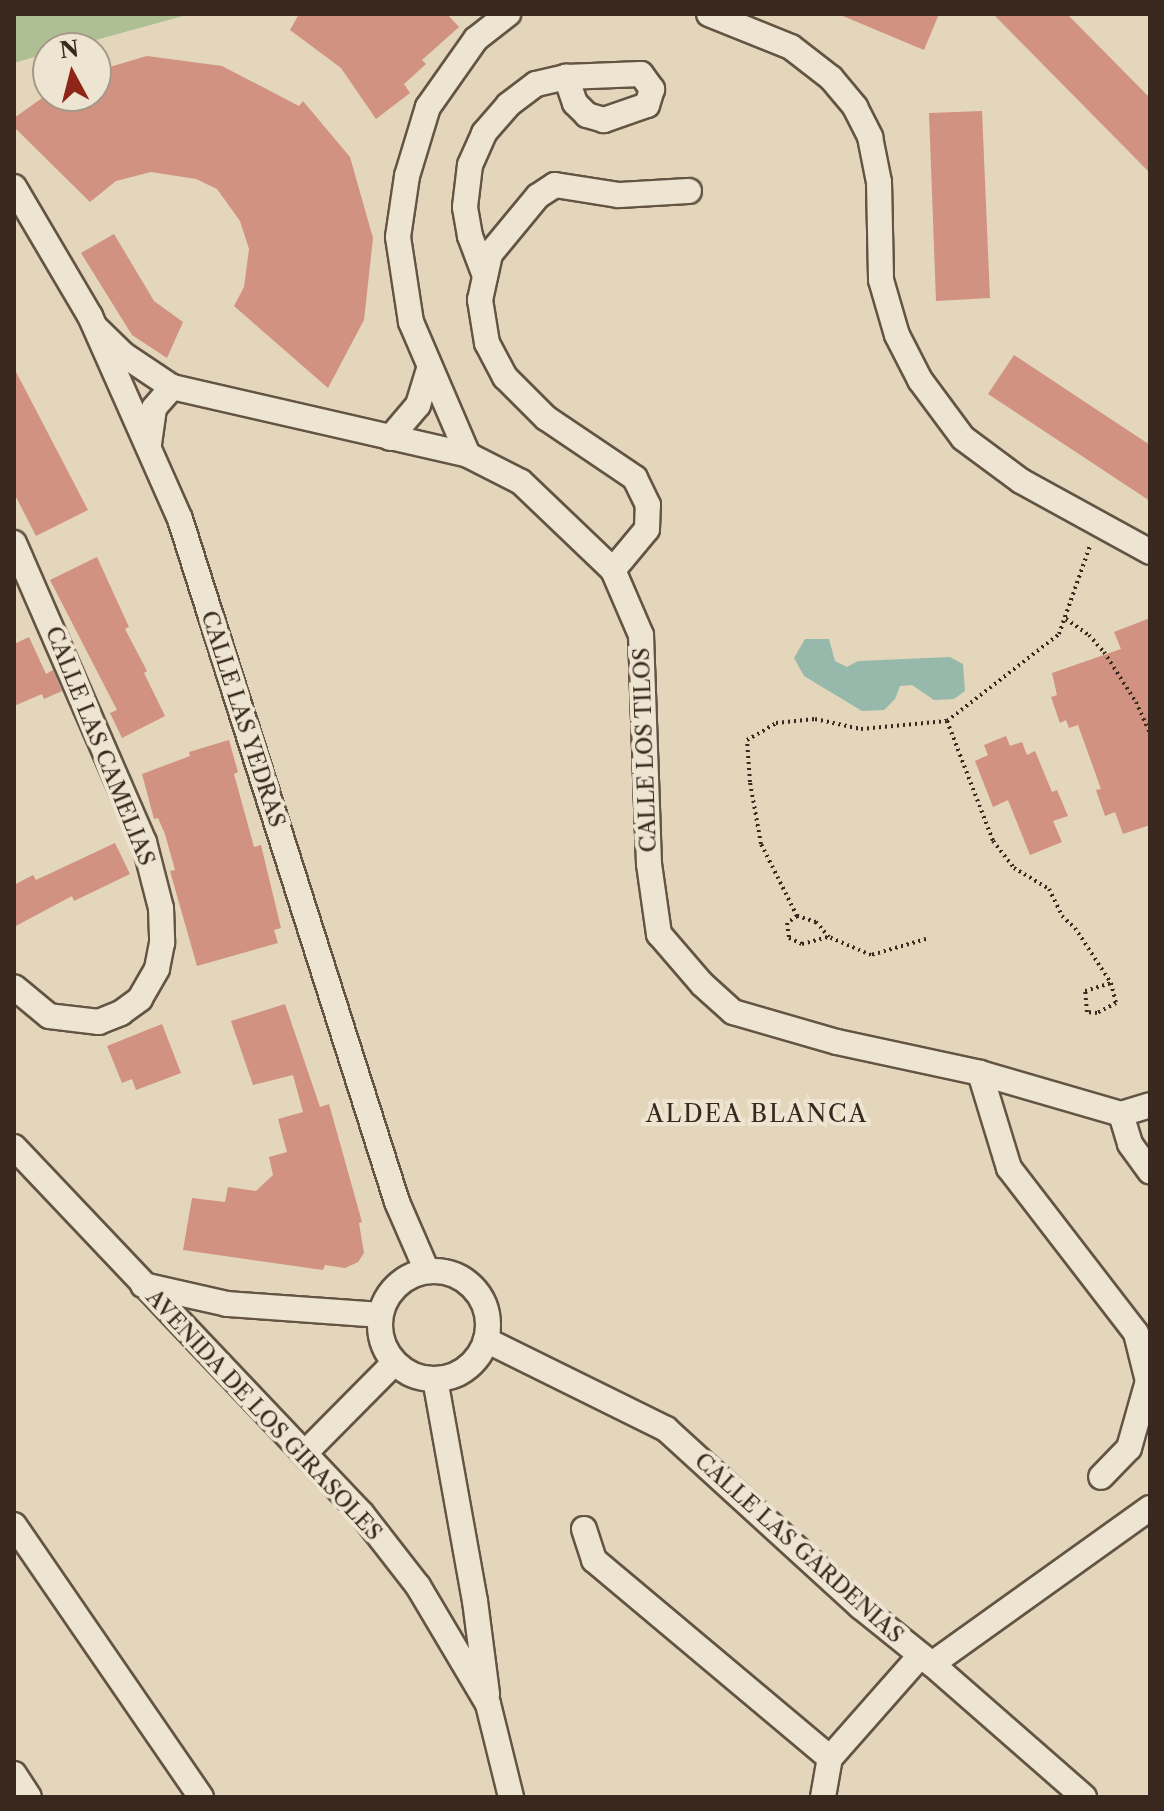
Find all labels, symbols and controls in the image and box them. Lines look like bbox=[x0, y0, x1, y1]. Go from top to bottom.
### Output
north arrow bbox=[32, 32, 112, 112]
text: N bbox=[58, 35, 80, 64]
street label: CALLE LAS YEDRAS bbox=[195, 607, 291, 831]
street label: CALLE LAS CAMELIAS bbox=[40, 623, 160, 869]
street label: CALLE LOS TILOS bbox=[628, 647, 662, 853]
district label: ALDEA BLANCA bbox=[645, 1100, 869, 1128]
street label: AVENIDA DE LOS GIRASOLES bbox=[140, 1284, 388, 1546]
street label: CALLE LAS GARDENIAS bbox=[689, 1447, 909, 1649]

